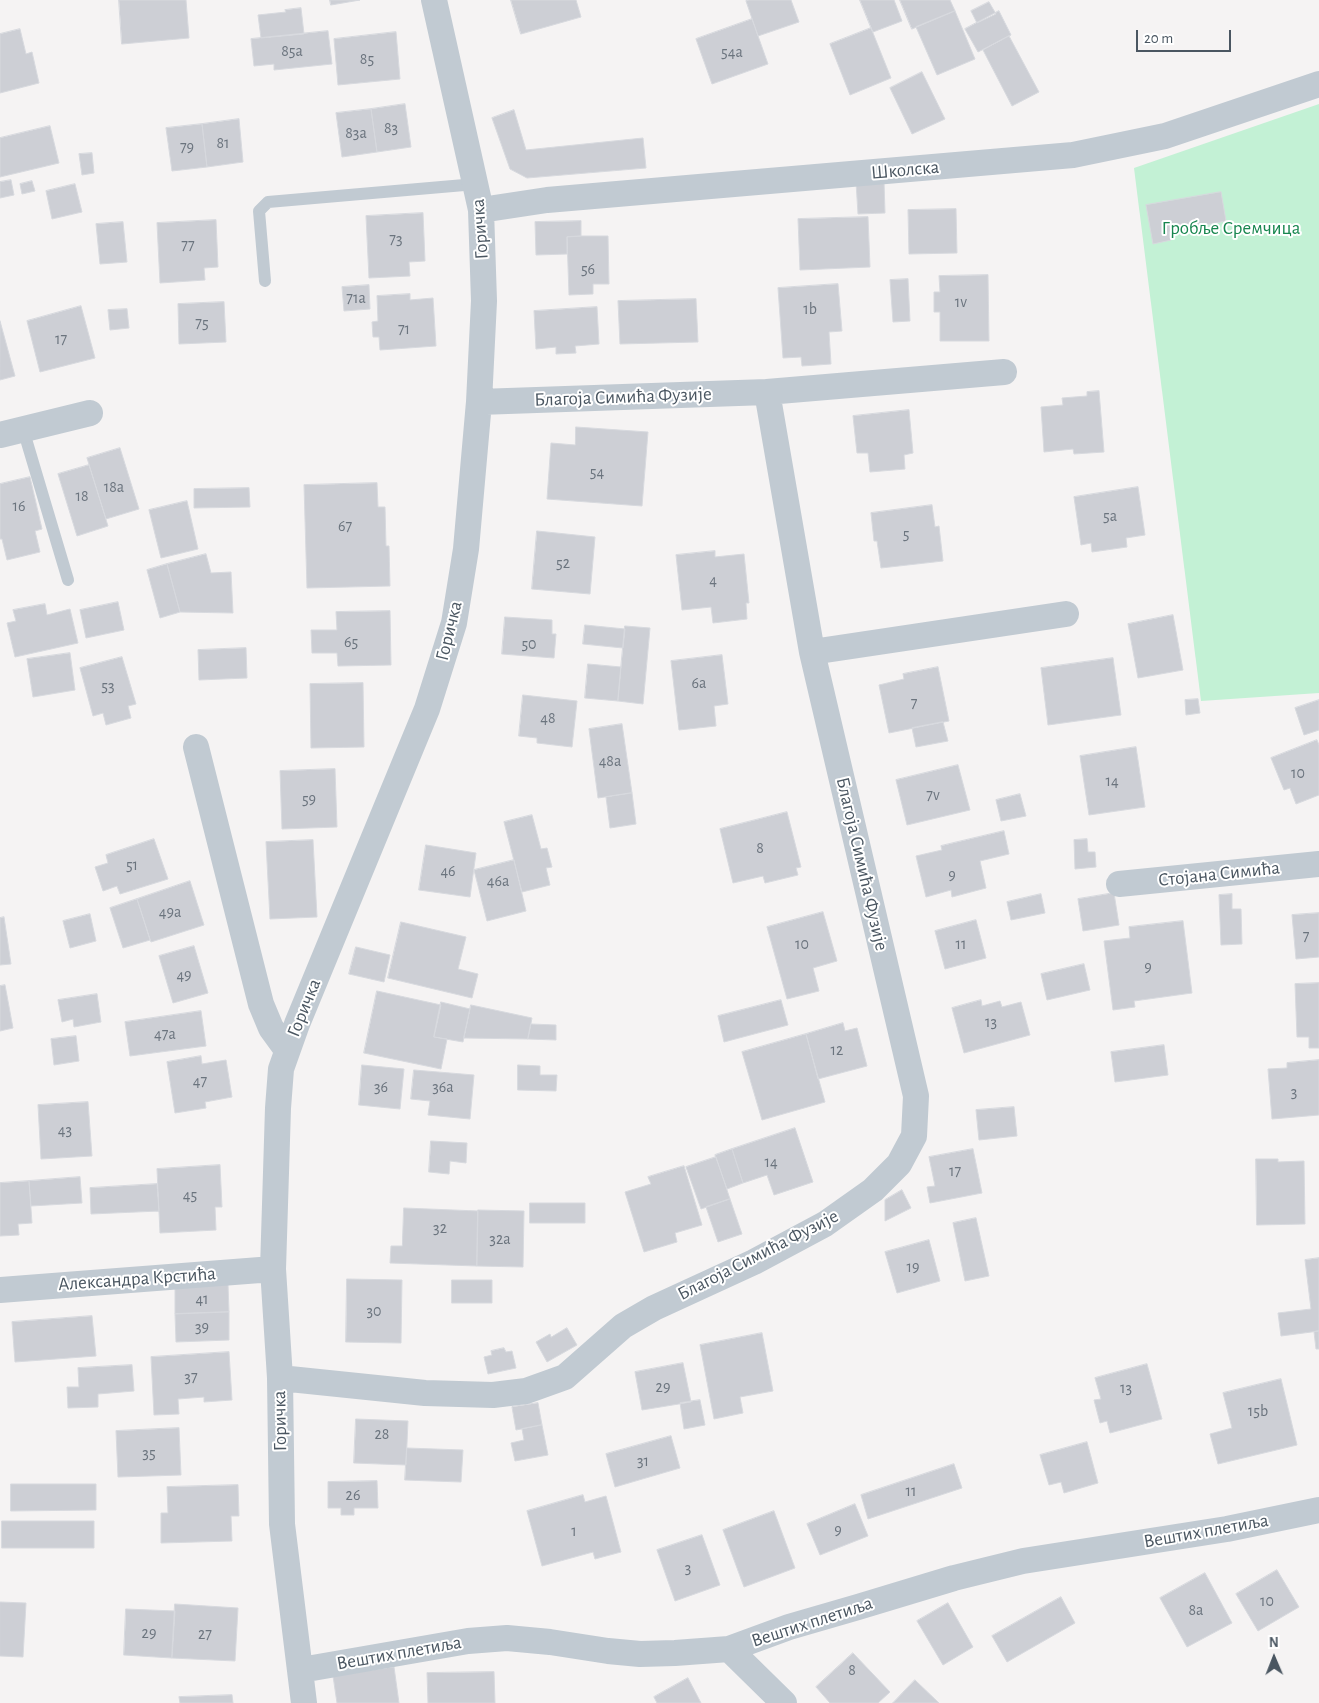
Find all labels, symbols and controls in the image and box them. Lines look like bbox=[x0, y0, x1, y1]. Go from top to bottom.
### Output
scale bar bbox=[1139, 20, 1234, 52]
text: 20 m bbox=[1144, 31, 1173, 46]
house number: 85a bbox=[281, 41, 303, 61]
house number: 54a bbox=[721, 42, 743, 62]
house number: 85 bbox=[360, 49, 374, 69]
house number: 83 bbox=[384, 118, 398, 138]
house number: 83a bbox=[345, 123, 367, 143]
house number: 81 bbox=[216, 133, 230, 153]
house number: 79 bbox=[180, 137, 194, 157]
street label: Школска bbox=[870, 156, 940, 184]
street label: Горичка bbox=[467, 198, 493, 260]
park label: Гробље Сремчица bbox=[1162, 217, 1300, 239]
house number: 73 bbox=[389, 229, 403, 249]
house number: 77 bbox=[181, 235, 195, 255]
house number: 56 bbox=[581, 259, 595, 279]
house number: 71a bbox=[346, 288, 366, 308]
house number: 1v bbox=[955, 292, 967, 312]
house number: 1b bbox=[803, 299, 817, 319]
house number: 75 bbox=[195, 313, 209, 333]
house number: 71 bbox=[398, 319, 410, 339]
house number: 17 bbox=[55, 329, 67, 349]
street label: Благоја Симића Фузије bbox=[534, 383, 712, 411]
house number: 54 bbox=[590, 462, 604, 482]
house number: 18a bbox=[104, 477, 124, 497]
house number: 18 bbox=[75, 486, 89, 506]
house number: 16 bbox=[12, 496, 26, 516]
house number: 5a bbox=[1103, 506, 1117, 526]
house number: 67 bbox=[338, 516, 352, 536]
house number: 5 bbox=[903, 524, 909, 544]
house number: 52 bbox=[556, 553, 570, 573]
house number: 4 bbox=[709, 570, 717, 590]
street label: Горичка bbox=[431, 599, 467, 663]
house number: 65 bbox=[344, 632, 358, 652]
house number: 50 bbox=[521, 634, 537, 654]
house number: 6a bbox=[692, 673, 706, 693]
house number: 53 bbox=[101, 676, 115, 696]
house number: 7 bbox=[911, 693, 917, 713]
house number: 48 bbox=[540, 708, 556, 728]
house number: 48a bbox=[599, 751, 621, 771]
house number: 10 bbox=[1291, 763, 1305, 783]
house number: 14 bbox=[1105, 771, 1119, 791]
street label: Благоја Симића Фузије bbox=[831, 775, 893, 953]
house number: 7v bbox=[926, 785, 940, 805]
house number: 59 bbox=[302, 789, 316, 809]
house number: 8 bbox=[756, 838, 764, 858]
house number: 51 bbox=[126, 855, 138, 875]
street label: Стојана Симића bbox=[1157, 856, 1281, 892]
house number: 46 bbox=[440, 861, 456, 881]
house number: 9 bbox=[948, 865, 956, 885]
house number: 46a bbox=[487, 871, 509, 891]
house number: 49a bbox=[159, 902, 181, 922]
house number: 7 bbox=[1303, 926, 1309, 946]
house number: 10 bbox=[795, 934, 809, 954]
house number: 11 bbox=[955, 934, 967, 954]
house number: 9 bbox=[1144, 957, 1152, 977]
house number: 49 bbox=[176, 965, 192, 985]
street label: Горичка bbox=[282, 976, 326, 1040]
house number: 13 bbox=[985, 1012, 997, 1032]
house number: 47a bbox=[154, 1024, 176, 1044]
house number: 12 bbox=[831, 1040, 843, 1060]
house number: 47 bbox=[193, 1071, 207, 1091]
house number: 36 bbox=[374, 1077, 388, 1097]
house number: 36a bbox=[432, 1077, 454, 1097]
house number: 3 bbox=[1291, 1082, 1297, 1102]
house number: 43 bbox=[58, 1120, 72, 1140]
house number: 14 bbox=[764, 1152, 778, 1172]
house number: 17 bbox=[949, 1161, 961, 1181]
house number: 45 bbox=[183, 1185, 197, 1205]
street label: Благоја Симића Фузије bbox=[674, 1205, 842, 1305]
house number: 32 bbox=[433, 1218, 447, 1238]
house number: 32a bbox=[489, 1229, 511, 1249]
house number: 19 bbox=[906, 1257, 920, 1277]
street label: Александра Крстића bbox=[57, 1262, 217, 1296]
house number: 41 bbox=[195, 1289, 209, 1309]
house number: 30 bbox=[366, 1301, 382, 1321]
house number: 39 bbox=[195, 1317, 209, 1337]
house number: 37 bbox=[184, 1367, 198, 1387]
house number: 29 bbox=[656, 1377, 670, 1397]
house number: 13 bbox=[1120, 1378, 1132, 1398]
street label: Горичка bbox=[268, 1390, 292, 1452]
house number: 15b bbox=[1248, 1401, 1268, 1421]
house number: 28 bbox=[375, 1424, 389, 1444]
house number: 35 bbox=[142, 1443, 156, 1463]
house number: 31 bbox=[637, 1451, 649, 1471]
house number: 11 bbox=[905, 1481, 917, 1501]
house number: 26 bbox=[346, 1485, 360, 1505]
street label: Вештих плетиља bbox=[1142, 1509, 1270, 1553]
house number: 9 bbox=[834, 1520, 842, 1540]
house number: 1 bbox=[571, 1521, 577, 1541]
house number: 3 bbox=[685, 1558, 691, 1578]
house number: 10 bbox=[1260, 1591, 1274, 1611]
street label: Вештих плетиља bbox=[748, 1592, 876, 1652]
house number: 8a bbox=[1189, 1600, 1203, 1620]
house number: 29 bbox=[142, 1623, 156, 1643]
house number: 27 bbox=[198, 1624, 212, 1644]
street label: Вештих плетиља bbox=[335, 1631, 463, 1675]
north arrow bbox=[1249, 1633, 1299, 1683]
text: N bbox=[1269, 1636, 1279, 1650]
house number: 8 bbox=[848, 1660, 856, 1680]

